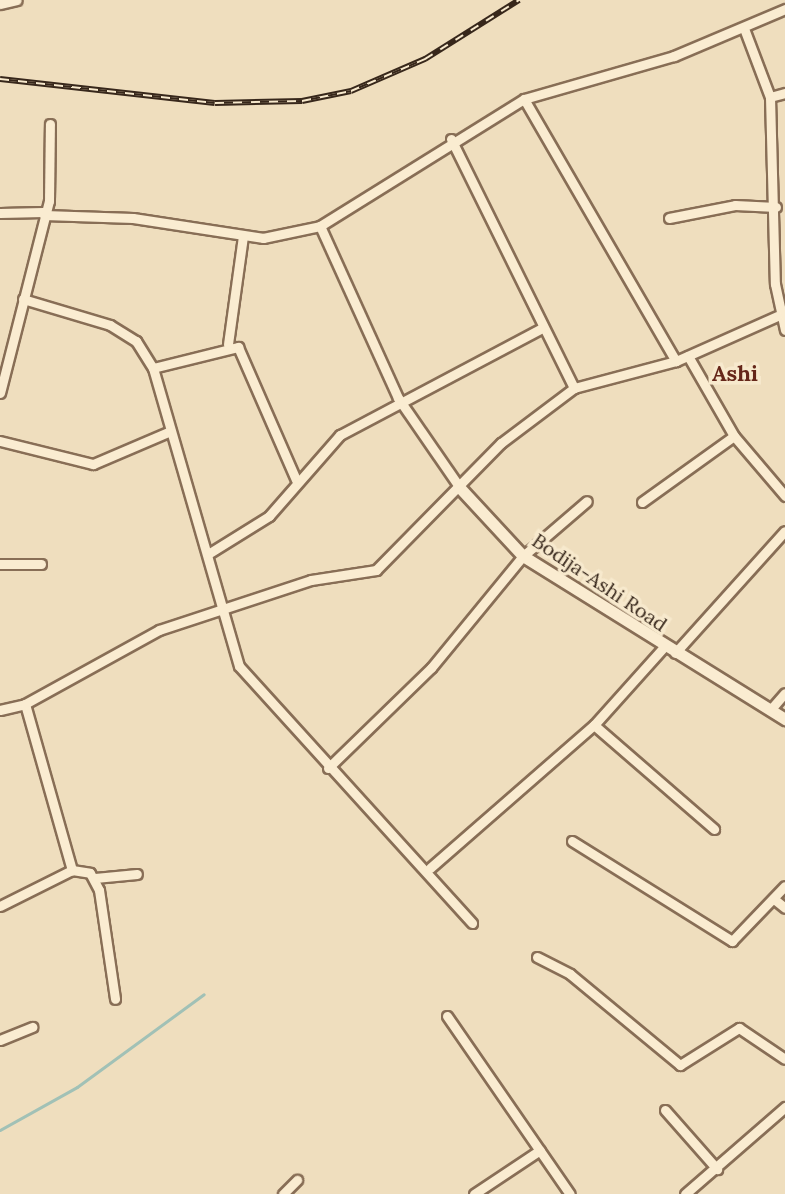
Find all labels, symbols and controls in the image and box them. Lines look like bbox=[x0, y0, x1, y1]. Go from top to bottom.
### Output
district label: Ashi bbox=[712, 361, 758, 387]
street label: Bodija-Ashi Road bbox=[528, 528, 672, 636]

